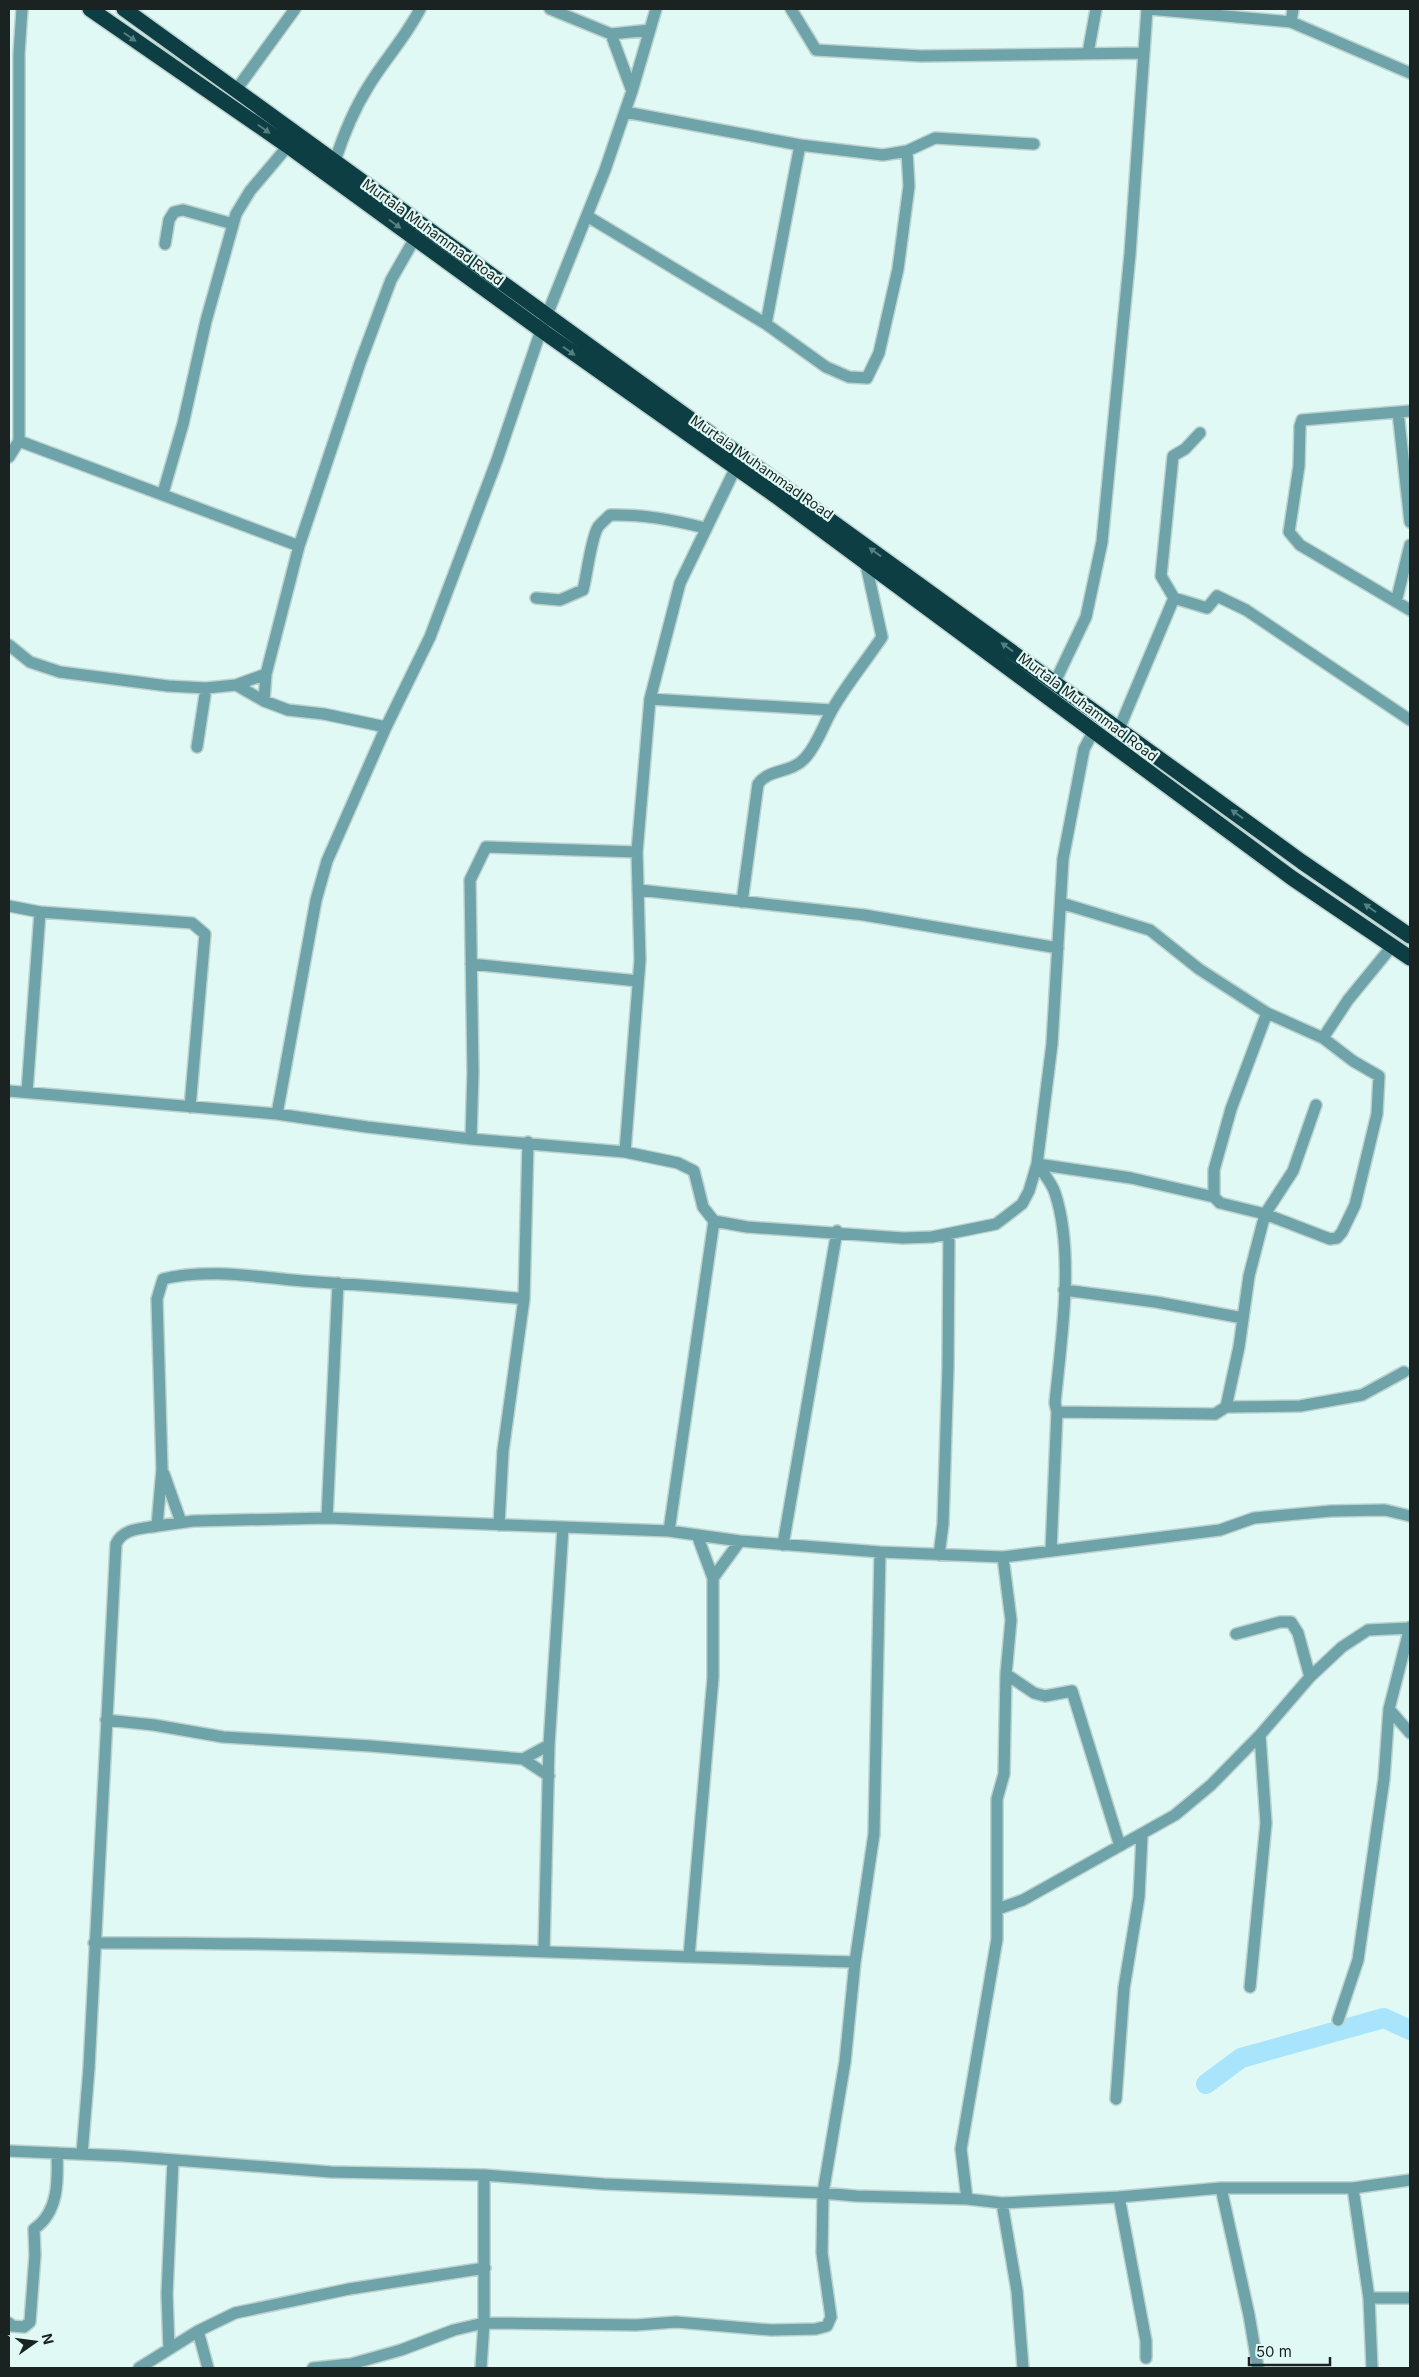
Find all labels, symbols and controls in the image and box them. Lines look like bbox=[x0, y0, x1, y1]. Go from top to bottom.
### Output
one-way arrow bbox=[123, 32, 137, 42]
one-way arrow bbox=[257, 124, 270, 134]
street label: Murtala Muhammad Road bbox=[360, 175, 507, 288]
one-way arrow bbox=[388, 219, 401, 230]
one-way arrow bbox=[562, 346, 576, 356]
street label: Murtala Muhammad Road bbox=[688, 411, 837, 522]
one-way arrow bbox=[868, 547, 882, 557]
one-way arrow bbox=[1000, 642, 1013, 652]
street label: Murtala Muhammad Road bbox=[1015, 649, 1161, 765]
one-way arrow bbox=[1231, 809, 1244, 820]
one-way arrow bbox=[1363, 903, 1377, 913]
north arrow bbox=[10, 2317, 60, 2367]
text: N bbox=[39, 2332, 58, 2346]
scale bar bbox=[1249, 2334, 1330, 2366]
text: 50 m bbox=[1256, 2342, 1292, 2361]

